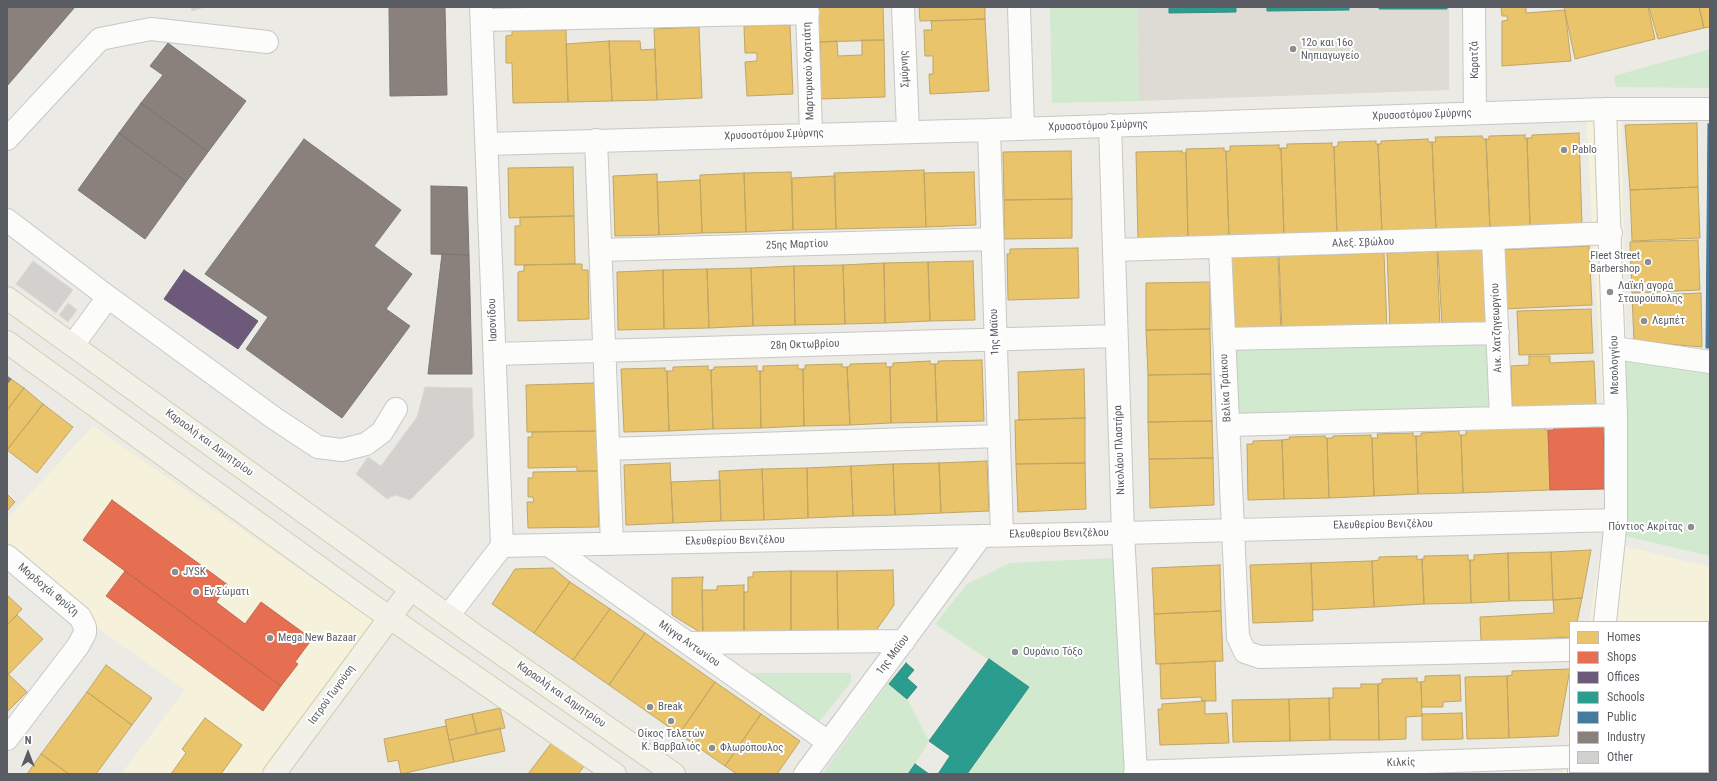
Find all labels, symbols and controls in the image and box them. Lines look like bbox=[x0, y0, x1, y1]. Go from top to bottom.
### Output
street label: Μαρτυρικού Χορτιάτη bbox=[801, 22, 817, 120]
place label: 12ο και 16ο Νηπιαγωγείο bbox=[1301, 36, 1359, 62]
street label: Καρατζά bbox=[1468, 41, 1482, 79]
marker: 12ο και 16ο Νηπιαγωγείο bbox=[1288, 44, 1298, 54]
street label: Σμύρνης bbox=[898, 50, 912, 88]
street label: Χρυσοστόμου Σμύρνης bbox=[1372, 107, 1472, 123]
street label: Χρυσοστόμου Σμύρνης bbox=[1048, 118, 1148, 134]
street label: Χρυσοστόμου Σμύρνης bbox=[724, 127, 824, 143]
place label: Pablo bbox=[1572, 143, 1597, 157]
marker: Pablo bbox=[1559, 145, 1569, 155]
street label: Αλεξ. Σβώλου bbox=[1332, 235, 1394, 251]
street label: 25ης Μαρτίου bbox=[766, 237, 828, 253]
place label: Fleet Street Barbershop bbox=[1590, 249, 1640, 275]
marker: Fleet Street Barbershop bbox=[1643, 257, 1653, 267]
place label: Λαϊκή αγορά Σταυρούπολης bbox=[1618, 279, 1683, 305]
street label: Αικ. Χατζηγεωργίου bbox=[1489, 283, 1505, 373]
marker: Λαϊκή αγορά Σταυρούπολης bbox=[1605, 287, 1615, 297]
street label: Ιασονίδου bbox=[486, 298, 500, 342]
street label: 1ης Μαϊου bbox=[988, 309, 1002, 355]
place label: Λεμπέτ bbox=[1652, 314, 1685, 328]
marker: Λεμπέτ bbox=[1639, 316, 1649, 326]
street label: Μεσολογγίου bbox=[1608, 335, 1622, 395]
street label: 28η Οκτωβρίου bbox=[770, 337, 840, 353]
street label: Βελίκα Τράικου bbox=[1218, 353, 1234, 423]
street label: Νικολάου Πλαστήρα bbox=[1112, 405, 1128, 495]
street label: Καραολή και Δημητρίου bbox=[162, 407, 256, 479]
street label: Ελευθερίου Βενιζέλου bbox=[1333, 518, 1433, 532]
place label: Πόντιος Ακρίτας bbox=[1608, 520, 1683, 534]
marker: Πόντιος Ακρίτας bbox=[1686, 522, 1696, 532]
street label: Ελευθερίου Βενιζέλου bbox=[1009, 527, 1109, 541]
street label: Ελευθερίου Βενιζέλου bbox=[685, 534, 785, 548]
street label: Μορδοχάι Φρύζη bbox=[15, 561, 81, 619]
place label: JYSK bbox=[183, 565, 206, 579]
marker: JYSK bbox=[170, 567, 180, 577]
place label: Εν Σώματι bbox=[204, 585, 249, 599]
marker: Εν Σώματι bbox=[191, 587, 201, 597]
street label: Μίγγα Αντωνίου bbox=[656, 618, 722, 670]
legend bbox=[1569, 621, 1709, 773]
text: Homes bbox=[1607, 630, 1641, 644]
place label: Mega New Bazaar bbox=[278, 631, 356, 645]
street label: 1ης Μαϊου bbox=[874, 632, 912, 678]
marker: Mega New Bazaar bbox=[265, 633, 275, 643]
place label: Ουράνιο Τόξο bbox=[1023, 645, 1083, 659]
marker: Ουράνιο Τόξο bbox=[1010, 647, 1020, 657]
text: Shops bbox=[1607, 650, 1636, 664]
street label: Καραολή και Δημητρίου bbox=[514, 659, 608, 731]
street label: Ιατρού Γωγούση bbox=[306, 663, 358, 727]
text: Offices bbox=[1607, 670, 1640, 684]
text: Schools bbox=[1607, 690, 1645, 704]
place label: Break bbox=[658, 700, 683, 714]
marker: Break bbox=[645, 702, 655, 712]
text: Public bbox=[1607, 710, 1636, 724]
marker: Οίκος Τελετών Κ. Βαρβαλιός bbox=[666, 716, 676, 726]
place label: Οίκος Τελετών Κ. Βαρβαλιός bbox=[638, 727, 704, 753]
text: Industry bbox=[1607, 730, 1645, 744]
north arrow bbox=[8, 733, 48, 773]
text: N bbox=[25, 734, 31, 747]
place label: Φλωρόπουλος bbox=[720, 741, 783, 755]
marker: Φλωρόπουλος bbox=[707, 743, 717, 753]
text: Other bbox=[1607, 750, 1633, 764]
street label: Κιλκίς bbox=[1386, 756, 1416, 770]

